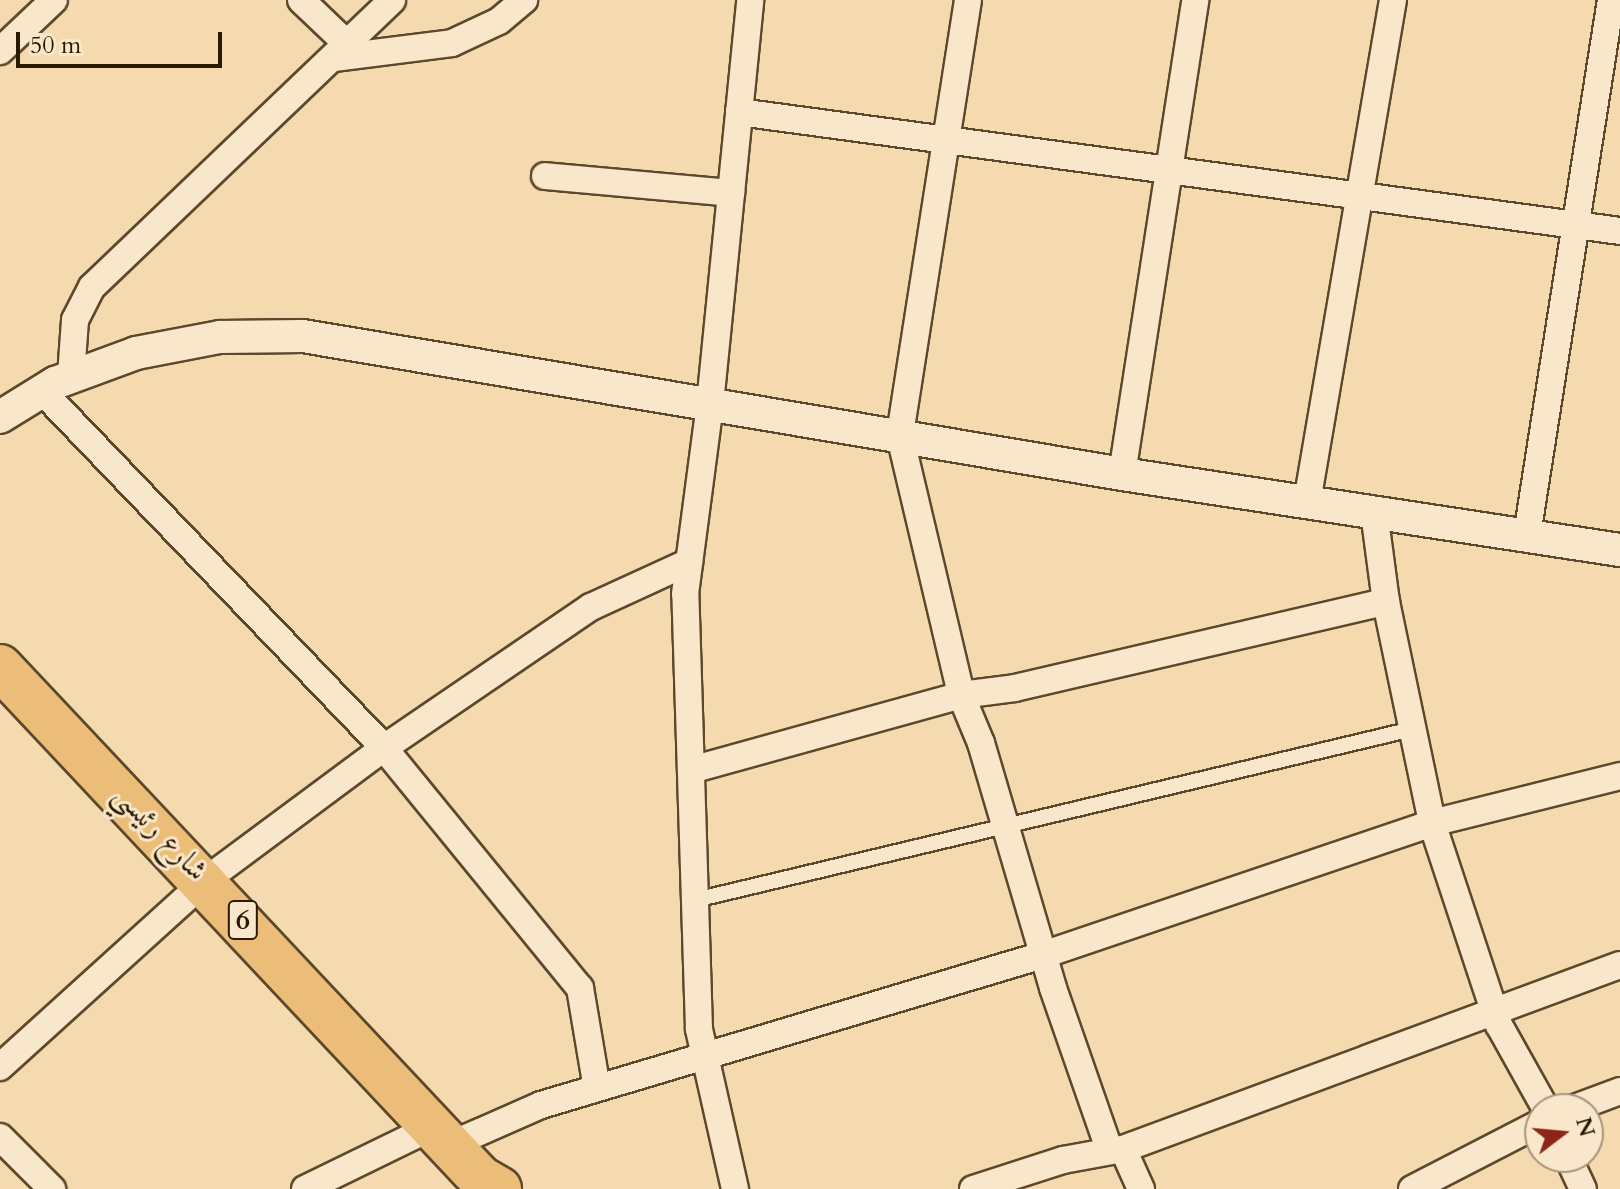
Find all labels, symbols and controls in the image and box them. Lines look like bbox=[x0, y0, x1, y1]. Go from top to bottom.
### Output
scale bar bbox=[20, 16, 226, 66]
text: 50 m bbox=[30, 29, 81, 62]
street label: شارع رئيسي bbox=[105, 777, 215, 889]
road number: 6 bbox=[227, 896, 259, 944]
north arrow bbox=[1524, 1093, 1604, 1173]
text: N bbox=[1568, 1114, 1602, 1140]

